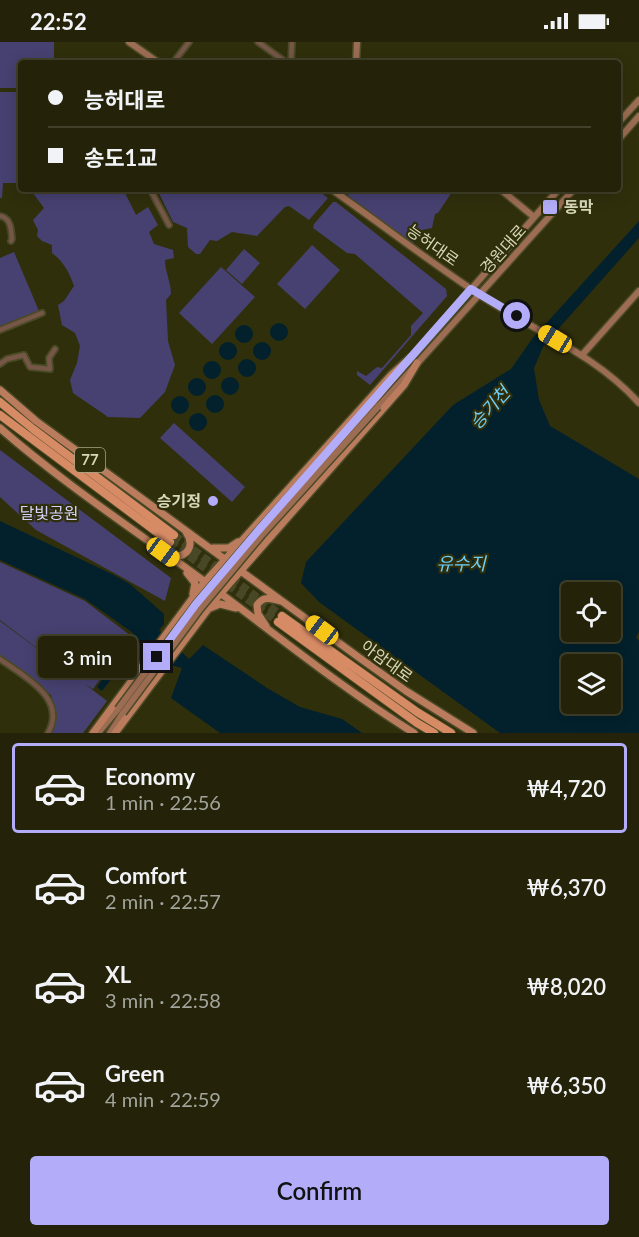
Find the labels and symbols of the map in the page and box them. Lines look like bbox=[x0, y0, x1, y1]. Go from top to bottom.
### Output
place label: 동막 bbox=[564, 197, 594, 216]
marker: 동막 bbox=[541, 198, 559, 216]
street label: 능허대로 bbox=[404, 220, 463, 269]
street label: 경원대로 bbox=[476, 220, 530, 277]
route start bbox=[503, 302, 530, 329]
car bbox=[535, 322, 575, 356]
water label: 승기천 bbox=[464, 380, 516, 433]
road number: 77 bbox=[75, 448, 105, 472]
place label: 승기정 bbox=[157, 491, 201, 510]
marker: 승기정 bbox=[206, 494, 220, 508]
park label: 달빛공원 bbox=[20, 503, 78, 522]
car bbox=[143, 534, 183, 570]
water label: 유수지 bbox=[436, 552, 487, 574]
car bbox=[302, 612, 342, 648]
callout: 3 min bbox=[37, 636, 136, 678]
street label: 아암대로 bbox=[358, 636, 417, 686]
route end bbox=[143, 643, 170, 670]

